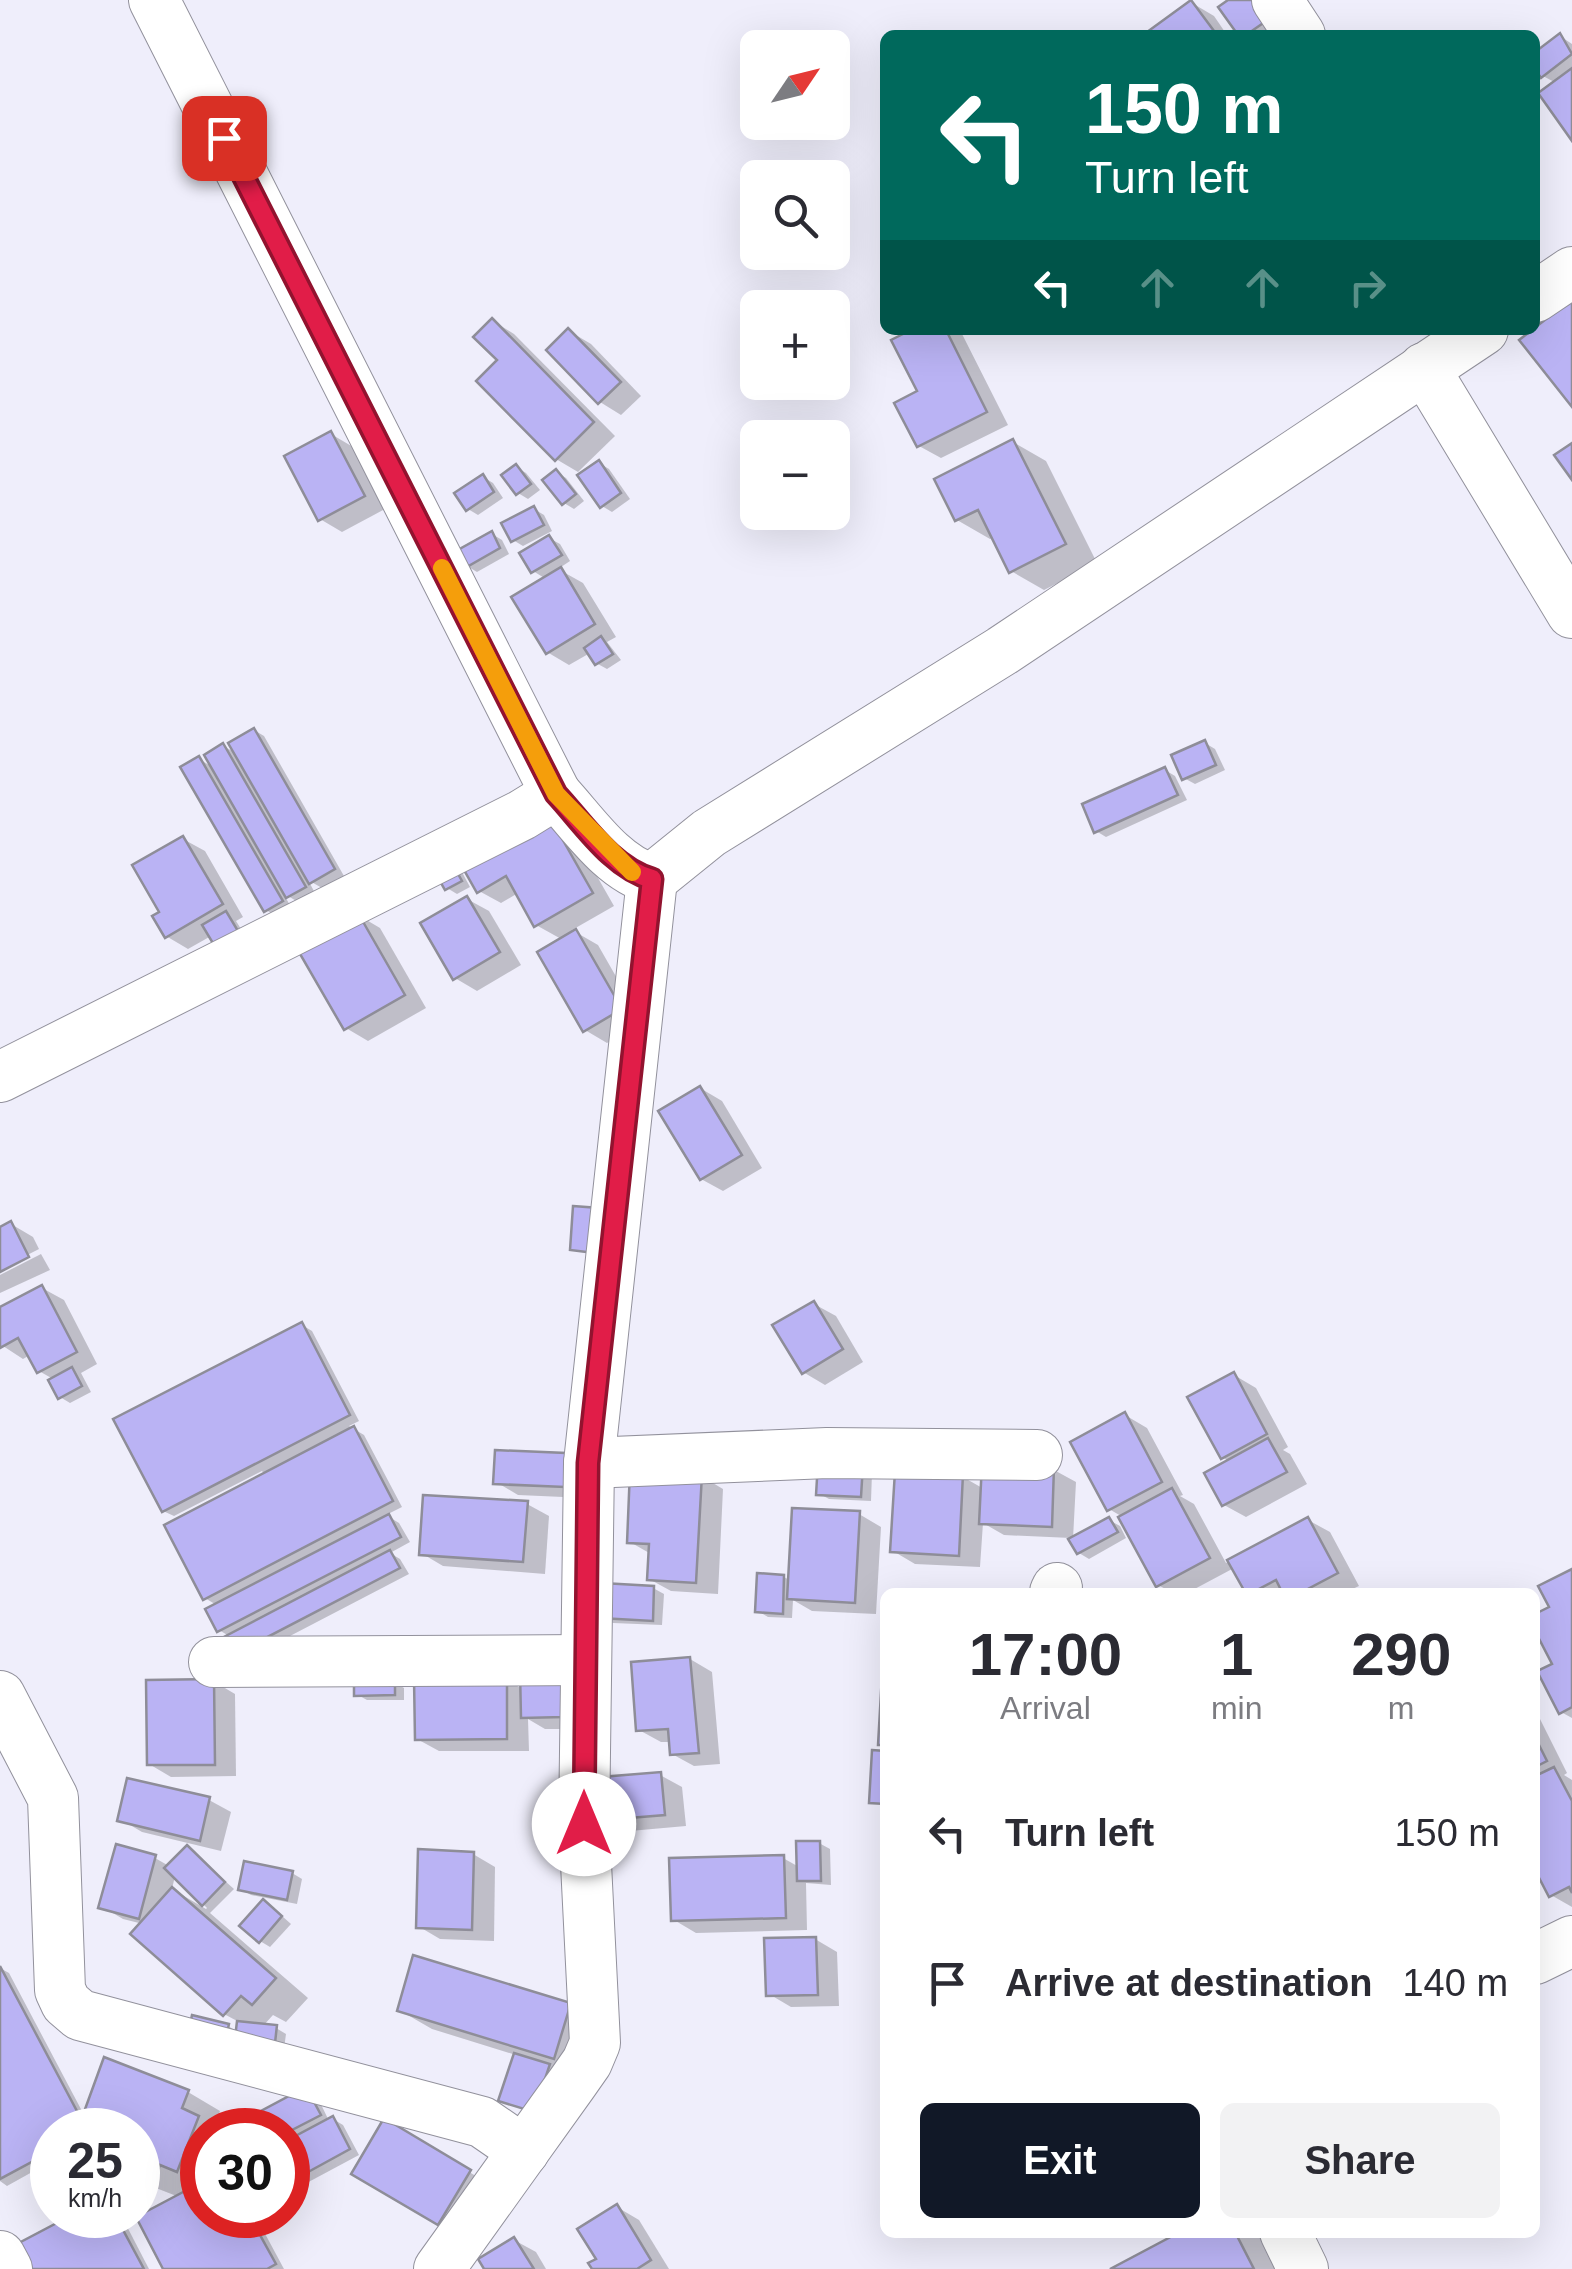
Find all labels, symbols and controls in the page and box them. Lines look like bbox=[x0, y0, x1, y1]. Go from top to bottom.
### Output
north arrow bbox=[740, 30, 850, 140]
map controls bbox=[740, 30, 850, 530]
icon: left bbox=[920, 70, 1050, 200]
text: 150 m bbox=[1085, 70, 1283, 148]
pin bbox=[182, 96, 267, 181]
icon: arrive bbox=[197, 111, 252, 166]
text: Turn left bbox=[1085, 152, 1248, 203]
button: search bbox=[740, 160, 850, 270]
icon: left bbox=[1025, 260, 1080, 315]
icon: ahead bbox=[1130, 260, 1185, 315]
icon: ahead bbox=[1235, 260, 1290, 315]
icon: right bbox=[1340, 260, 1395, 315]
button: + bbox=[740, 290, 850, 400]
button: − bbox=[740, 420, 850, 530]
text: 17:00 bbox=[969, 1621, 1122, 1688]
text: 1 bbox=[1220, 1621, 1253, 1688]
text: 290 bbox=[1351, 1621, 1451, 1688]
text: Arrival bbox=[1000, 1690, 1091, 1726]
text: min bbox=[1211, 1690, 1262, 1726]
text: m bbox=[1388, 1690, 1415, 1726]
position arrow bbox=[532, 1772, 636, 1876]
icon: left bbox=[920, 1806, 975, 1861]
text: Turn left bbox=[1005, 1812, 1154, 1854]
text: 150 m bbox=[1394, 1812, 1500, 1854]
icon: arrive bbox=[920, 1956, 975, 2011]
text: Arrive at destination bbox=[1005, 1962, 1372, 2004]
text: 140 m bbox=[1402, 1962, 1508, 2004]
button: Exit bbox=[920, 2103, 1200, 2218]
button: Share bbox=[1220, 2103, 1500, 2218]
speed limit sign: 30 bbox=[180, 2108, 310, 2238]
text: 25 bbox=[67, 2133, 123, 2189]
text: km/h bbox=[68, 2184, 122, 2212]

